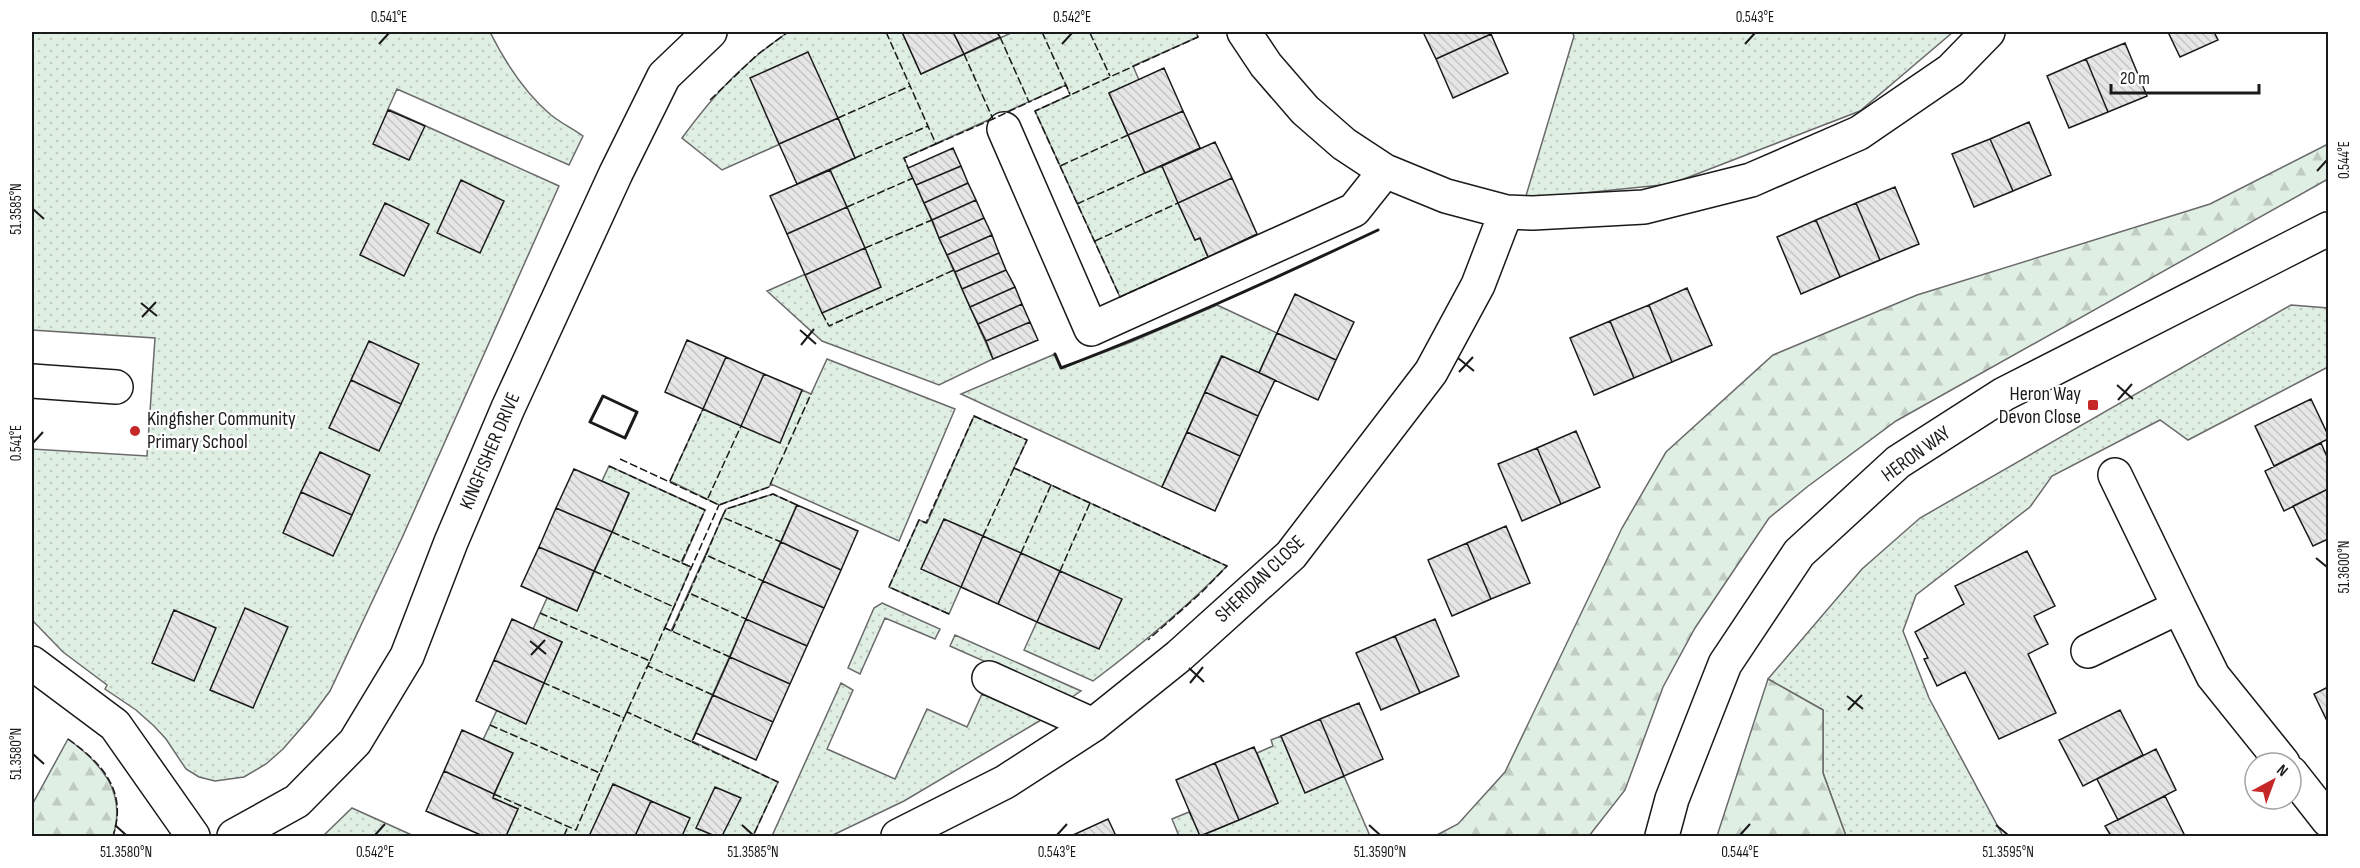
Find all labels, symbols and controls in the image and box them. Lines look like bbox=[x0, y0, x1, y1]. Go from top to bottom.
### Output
text: 0.541°E bbox=[371, 8, 407, 27]
text: 0.542°E bbox=[1053, 8, 1091, 27]
text: 0.543°E bbox=[1736, 8, 1774, 27]
scale bar bbox=[2111, 57, 2260, 95]
text: 20 m bbox=[2120, 68, 2150, 89]
text: 0.544°E bbox=[2335, 141, 2354, 179]
text: 51.3585°N bbox=[7, 183, 26, 235]
place label: Heron Way Devon Close bbox=[1999, 382, 2081, 429]
street label: KINGFISHER DRIVE bbox=[455, 389, 525, 513]
marker: Heron Way Devon Close bbox=[2086, 398, 2100, 412]
place label: Kingfisher Community Primary School bbox=[147, 407, 296, 454]
street label: HERON WAY bbox=[1877, 421, 1956, 487]
marker: Kingfisher Community Primary School bbox=[128, 424, 142, 438]
text: 0.541°E bbox=[7, 425, 26, 461]
street label: SHERIDAN CLOSE bbox=[1210, 530, 1310, 628]
text: 51.3600°N bbox=[2335, 541, 2354, 593]
text: 51.3580°N bbox=[7, 728, 26, 780]
north arrow bbox=[2243, 751, 2303, 811]
text: N bbox=[2272, 761, 2291, 781]
text: 51.3580°N bbox=[100, 843, 152, 862]
text: 0.542°E bbox=[356, 843, 394, 862]
text: 51.3585°N bbox=[727, 843, 779, 862]
text: 0.543°E bbox=[1038, 843, 1076, 862]
text: 51.3590°N bbox=[1354, 843, 1406, 862]
text: 0.544°E bbox=[1721, 843, 1759, 862]
text: 51.3595°N bbox=[1982, 843, 2034, 862]

